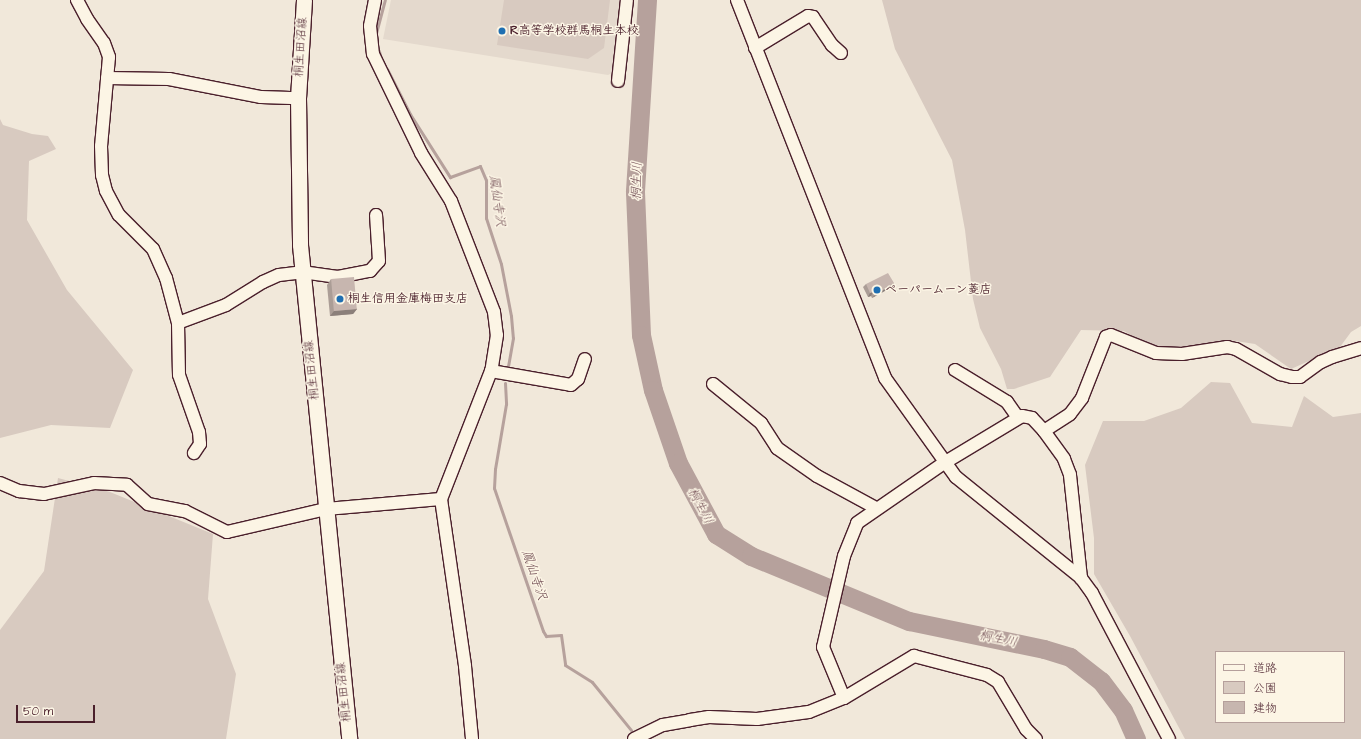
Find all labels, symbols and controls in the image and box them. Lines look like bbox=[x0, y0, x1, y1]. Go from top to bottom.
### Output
street label: 桐生田沼線 bbox=[292, 17, 310, 77]
place label: R高等学校群馬桐生本校 bbox=[510, 24, 639, 38]
marker: R高等学校群馬桐生本校 bbox=[497, 26, 507, 36]
water label: 桐生川 bbox=[629, 161, 645, 201]
water label: 鳳仙寺沢 bbox=[486, 174, 508, 228]
place label: ペーパームーン菱店 bbox=[885, 283, 993, 297]
marker: ペーパームーン菱店 bbox=[872, 285, 882, 295]
place label: 桐生信用金庫梅田支店 bbox=[348, 292, 468, 306]
marker: 桐生信用金庫梅田支店 bbox=[335, 294, 345, 304]
street label: 桐生田沼線 bbox=[302, 339, 322, 401]
water label: 桐生川 bbox=[684, 485, 716, 527]
water label: 鳳仙寺沢 bbox=[518, 548, 550, 602]
water label: 桐生川 bbox=[977, 627, 1019, 651]
legend bbox=[1215, 651, 1345, 723]
text: 道路 bbox=[1253, 660, 1277, 677]
street label: 桐生田沼線 bbox=[334, 661, 354, 723]
text: 公園 bbox=[1253, 680, 1277, 697]
scale bar bbox=[18, 697, 97, 723]
text: 建物 bbox=[1253, 700, 1277, 717]
text: 50 m bbox=[23, 703, 53, 720]

